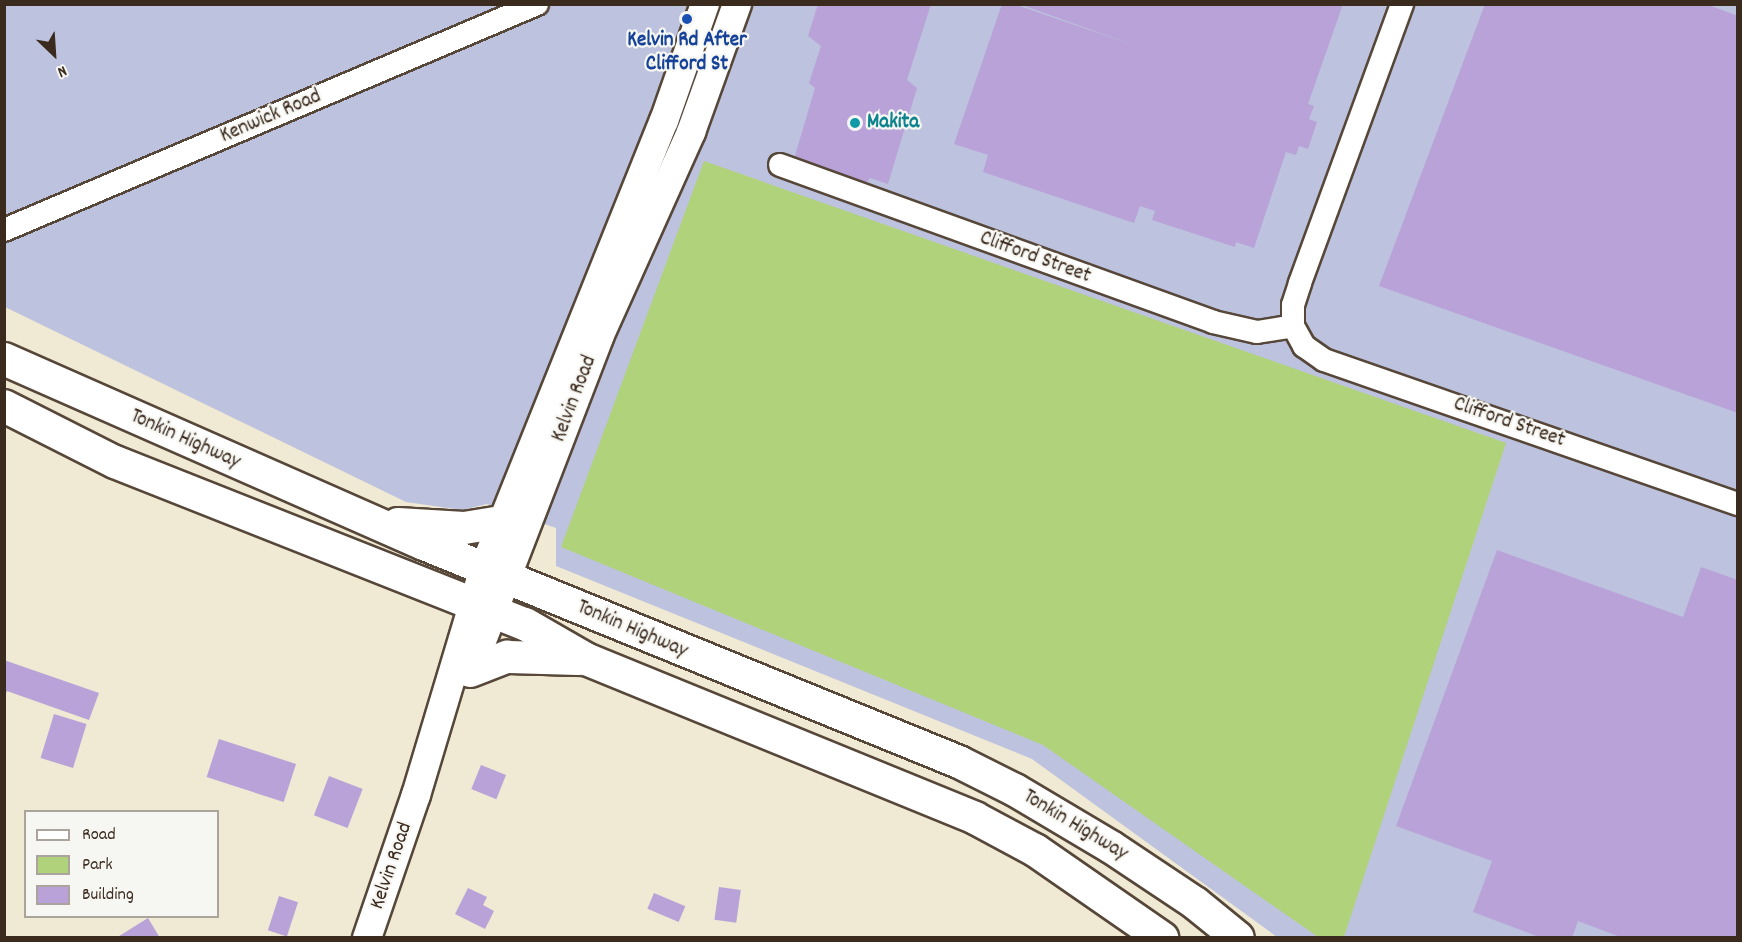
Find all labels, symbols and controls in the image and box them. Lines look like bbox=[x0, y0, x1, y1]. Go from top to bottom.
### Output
marker: Kelvin Rd After Clifford St bbox=[680, 12, 694, 26]
north arrow bbox=[24, 24, 84, 84]
place label: Kelvin Rd After Clifford St bbox=[627, 28, 747, 78]
text: N bbox=[53, 59, 70, 83]
street label: Kenwick Road bbox=[217, 84, 325, 150]
place label: Makita bbox=[867, 110, 919, 136]
marker: Makita bbox=[848, 116, 862, 130]
street label: Clifford Street bbox=[976, 226, 1094, 290]
street label: Kelvin Road bbox=[547, 352, 603, 446]
street label: Clifford Street bbox=[1450, 392, 1568, 454]
street label: Tonkin Highway bbox=[126, 405, 244, 475]
street label: Tonkin Highway bbox=[573, 595, 691, 665]
street label: Tonkin Highway bbox=[1018, 785, 1132, 867]
legend bbox=[24, 810, 219, 918]
street label: Kelvin Road bbox=[365, 819, 419, 913]
text: Road bbox=[82, 823, 116, 848]
text: Park bbox=[82, 853, 113, 878]
text: Building bbox=[82, 883, 134, 908]

